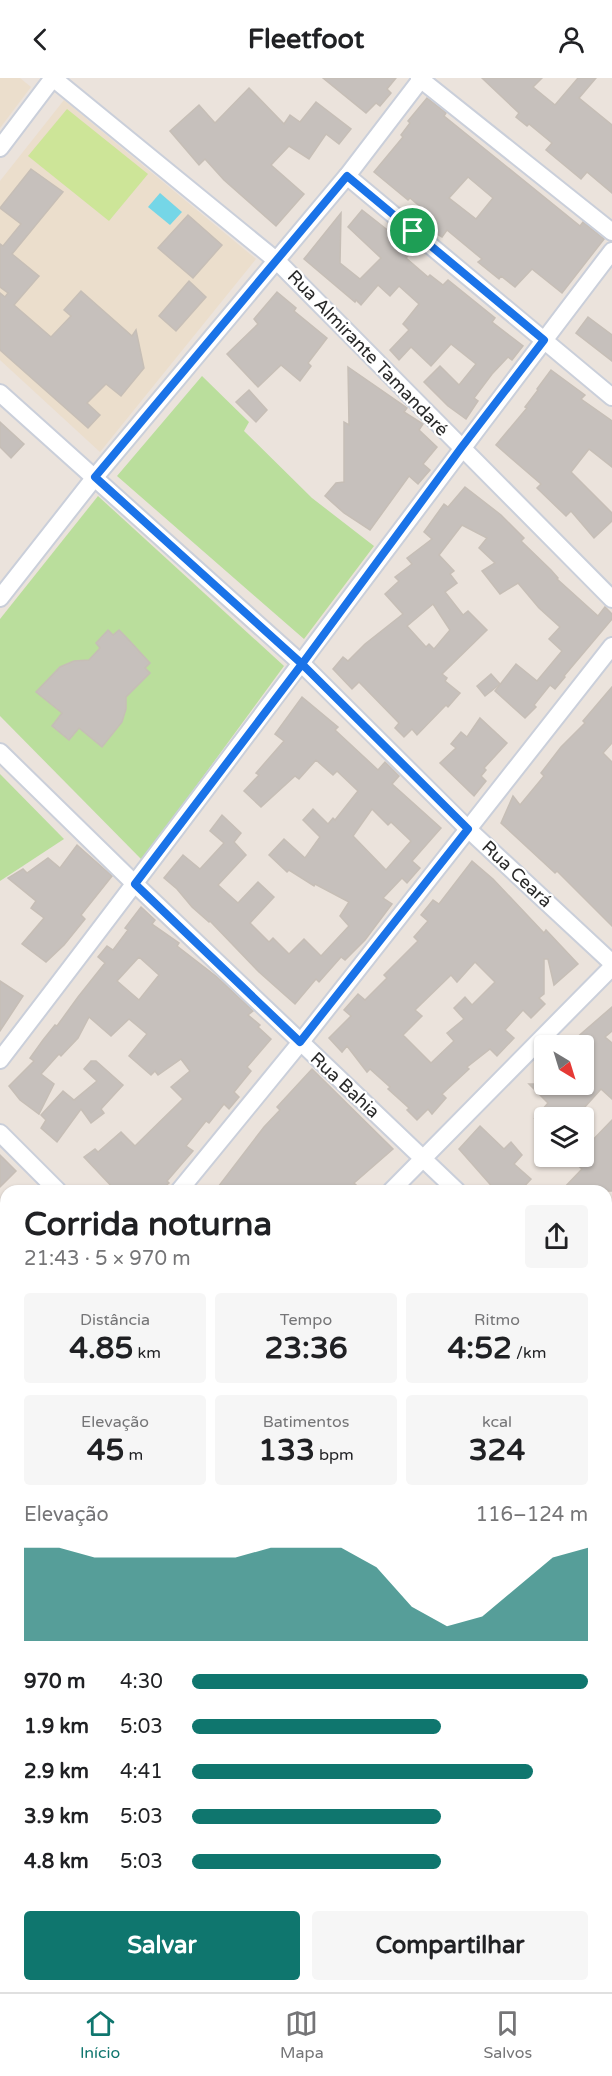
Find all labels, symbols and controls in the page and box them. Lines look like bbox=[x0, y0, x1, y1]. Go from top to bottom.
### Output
icon: back bbox=[24, 23, 57, 56]
text: Fleetfoot bbox=[248, 23, 364, 56]
icon: person bbox=[555, 23, 588, 56]
pin bbox=[387, 205, 438, 256]
icon: arrive bbox=[396, 214, 429, 247]
street label: Rua Almirante Tamandaré bbox=[283, 265, 453, 441]
street label: Rua Ceará bbox=[477, 836, 557, 912]
north arrow bbox=[534, 1035, 594, 1095]
map controls bbox=[534, 1035, 594, 1167]
street label: Rua Bahia bbox=[306, 1047, 384, 1123]
button: layers bbox=[534, 1107, 594, 1167]
text: Corrida noturna bbox=[24, 1205, 272, 1244]
button: share bbox=[525, 1205, 588, 1268]
text: 21:43 · 5 × 970 m bbox=[24, 1247, 191, 1271]
text: Distância bbox=[80, 1310, 150, 1330]
text: Tempo bbox=[280, 1310, 332, 1330]
text: Ritmo bbox=[474, 1310, 520, 1330]
text: 4.85 bbox=[69, 1330, 133, 1367]
text: 23:36 bbox=[264, 1330, 348, 1367]
text: 4:52 bbox=[448, 1330, 512, 1367]
text: km bbox=[133, 1343, 161, 1363]
text: /km bbox=[512, 1343, 546, 1363]
text: Elevação bbox=[81, 1412, 149, 1432]
text: Batimentos bbox=[263, 1412, 349, 1432]
text: kcal bbox=[482, 1412, 512, 1432]
text: 45 bbox=[87, 1432, 124, 1469]
text: 133 bbox=[258, 1432, 315, 1469]
text: 324 bbox=[469, 1432, 525, 1469]
text: m bbox=[124, 1445, 143, 1465]
text: bpm bbox=[315, 1445, 354, 1465]
text: Elevação bbox=[24, 1503, 109, 1527]
text: 116–124 m bbox=[475, 1503, 588, 1527]
text: 970 m bbox=[24, 1670, 85, 1694]
text: 4:30 bbox=[120, 1670, 163, 1694]
text: 1.9 km bbox=[24, 1715, 89, 1739]
text: 5:03 bbox=[120, 1715, 163, 1739]
text: 2.9 km bbox=[24, 1760, 89, 1784]
text: 4:41 bbox=[120, 1760, 163, 1784]
text: 3.9 km bbox=[24, 1805, 89, 1829]
text: 5:03 bbox=[120, 1805, 163, 1829]
text: 4.8 km bbox=[24, 1850, 89, 1874]
text: 5:03 bbox=[120, 1850, 163, 1874]
button: Salvar bbox=[24, 1911, 300, 1980]
button: Compartilhar bbox=[312, 1911, 588, 1980]
tab: Início bbox=[80, 2007, 120, 2063]
tab: Mapa bbox=[280, 2007, 324, 2063]
tab: Salvos bbox=[483, 2007, 532, 2063]

